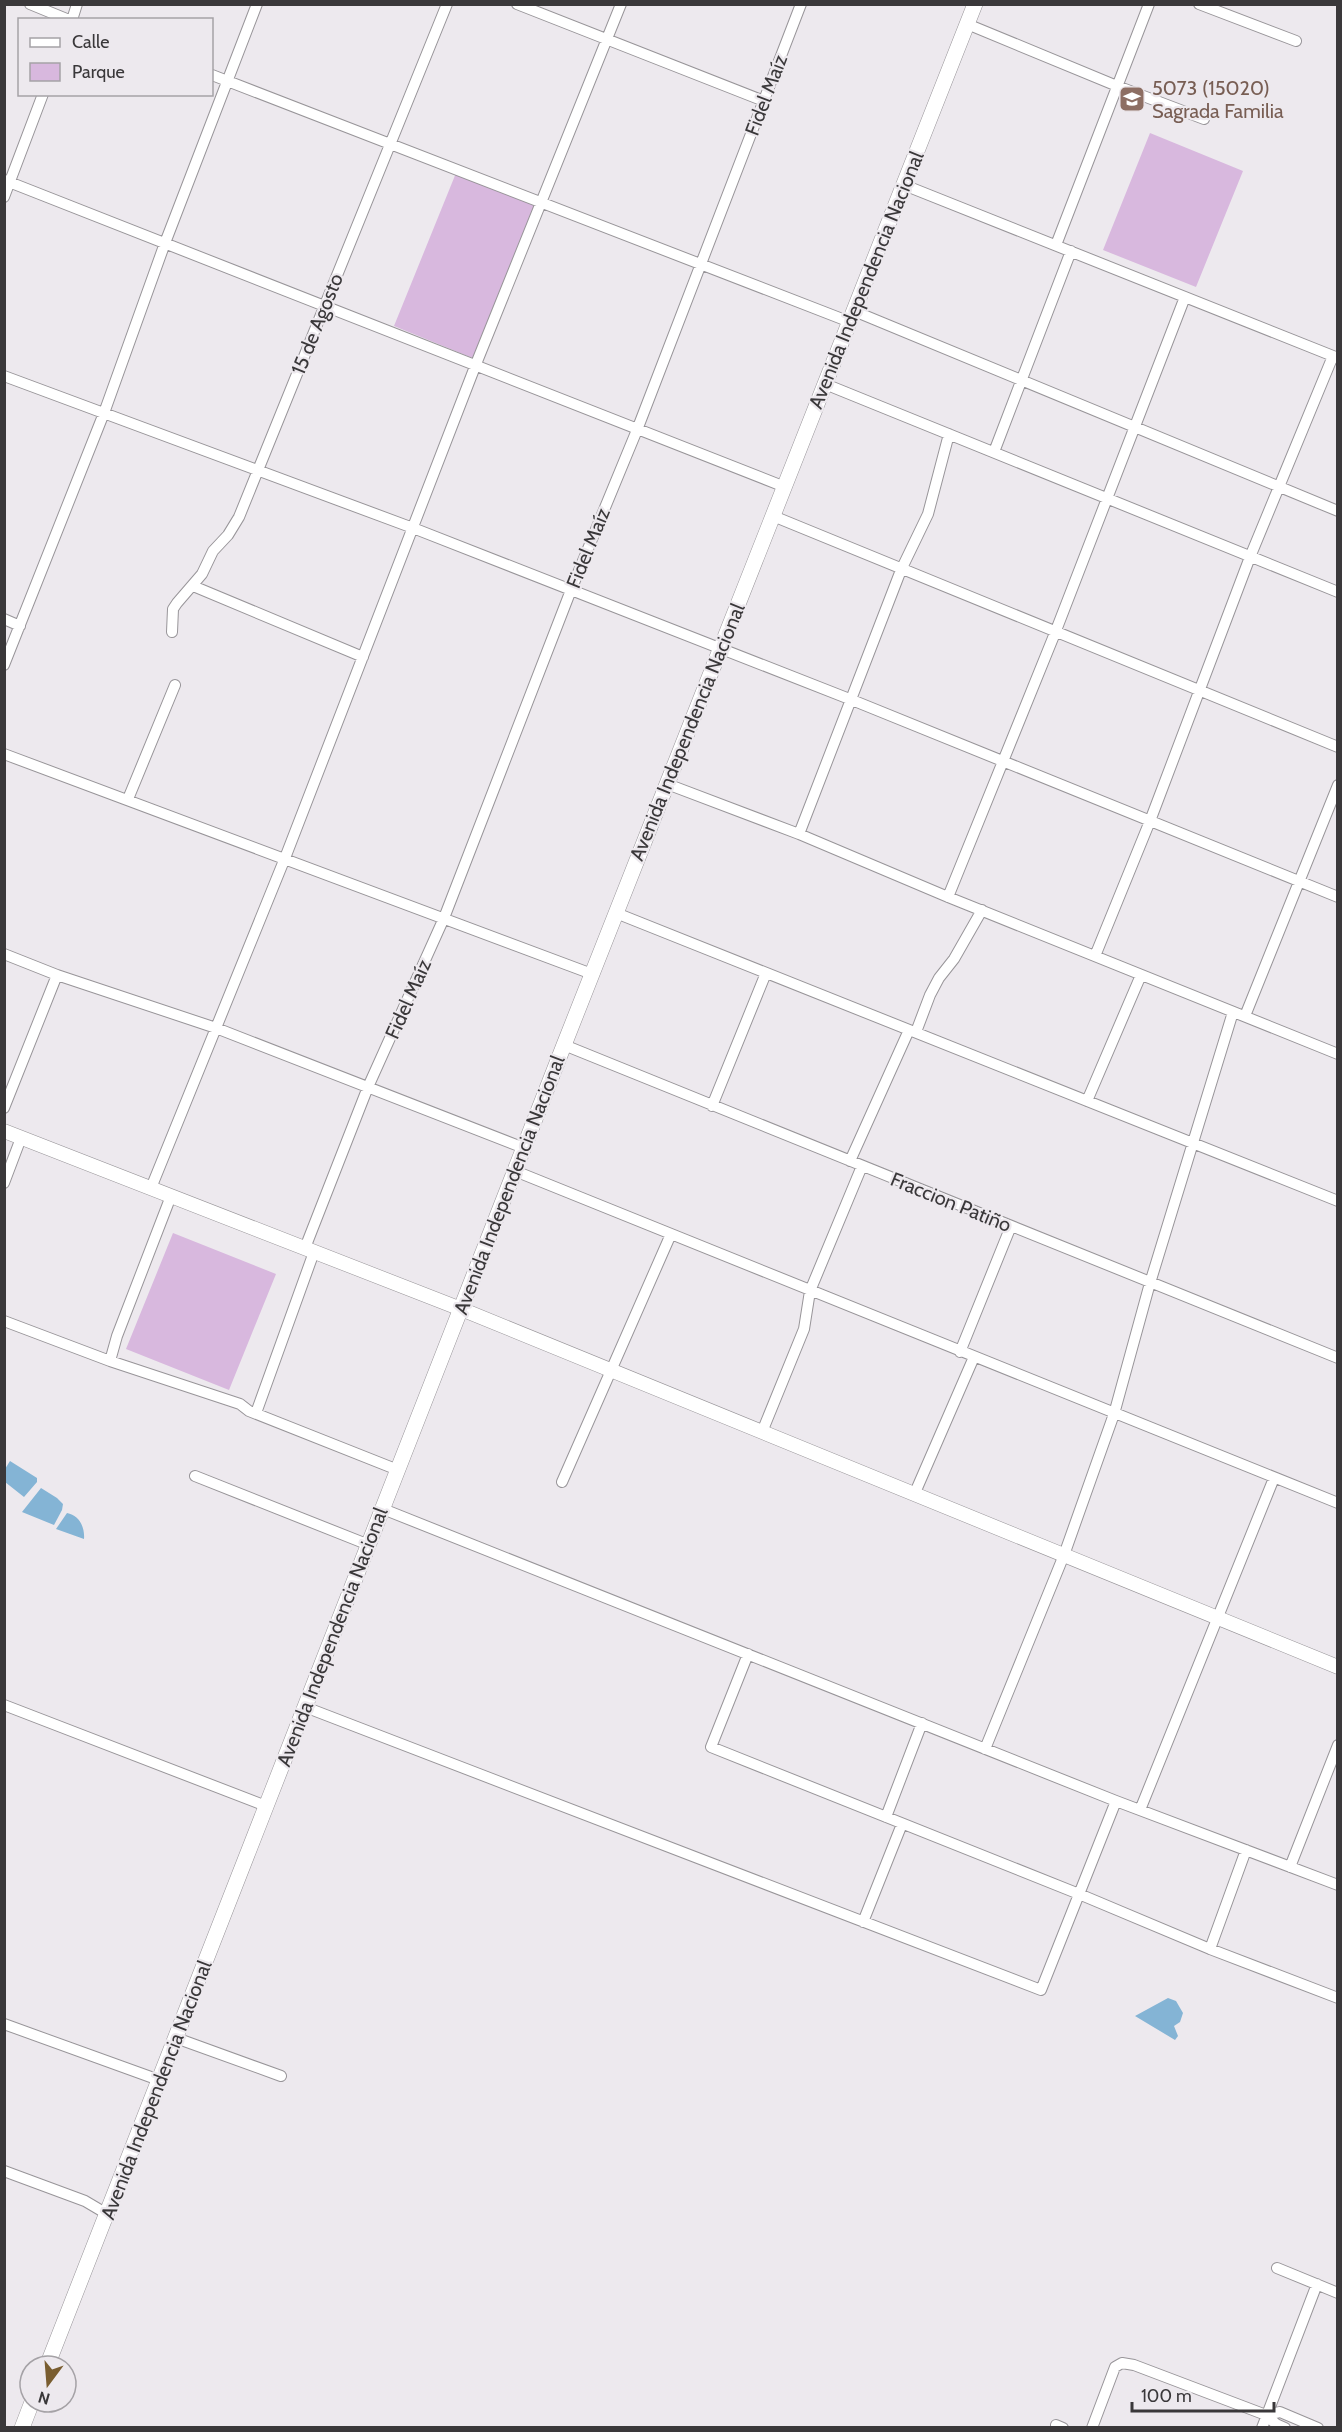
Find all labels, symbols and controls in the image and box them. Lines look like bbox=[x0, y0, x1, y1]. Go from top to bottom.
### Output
legend bbox=[18, 18, 213, 96]
text: Calle bbox=[72, 31, 109, 53]
street label: Fidel Maíz bbox=[740, 51, 792, 139]
text: Parque bbox=[72, 61, 125, 83]
place label: 5073 (15020) Sagrada Familia bbox=[1152, 76, 1284, 123]
school or university icon: 5073 (15020) Sagrada Familia bbox=[1117, 84, 1147, 114]
street label: Avenida Independencia Nacional bbox=[803, 148, 929, 412]
street label: 15 de Agosto bbox=[286, 270, 348, 378]
street label: Fidel Maíz bbox=[561, 504, 615, 592]
street label: Avenida Independencia Nacional bbox=[624, 600, 750, 864]
street label: Fidel Maíz bbox=[380, 956, 436, 1042]
street label: Avenida Independencia Nacional bbox=[448, 1052, 570, 1318]
street label: Fraccion Patiño bbox=[887, 1167, 1015, 1237]
street label: Avenida Independencia Nacional bbox=[271, 1504, 393, 1770]
street label: Avenida Independencia Nacional bbox=[95, 1957, 217, 2223]
north arrow bbox=[18, 2354, 78, 2414]
scale bar bbox=[1132, 2375, 1274, 2413]
text: 100 m bbox=[1141, 2385, 1192, 2407]
text: N bbox=[36, 2387, 52, 2409]

